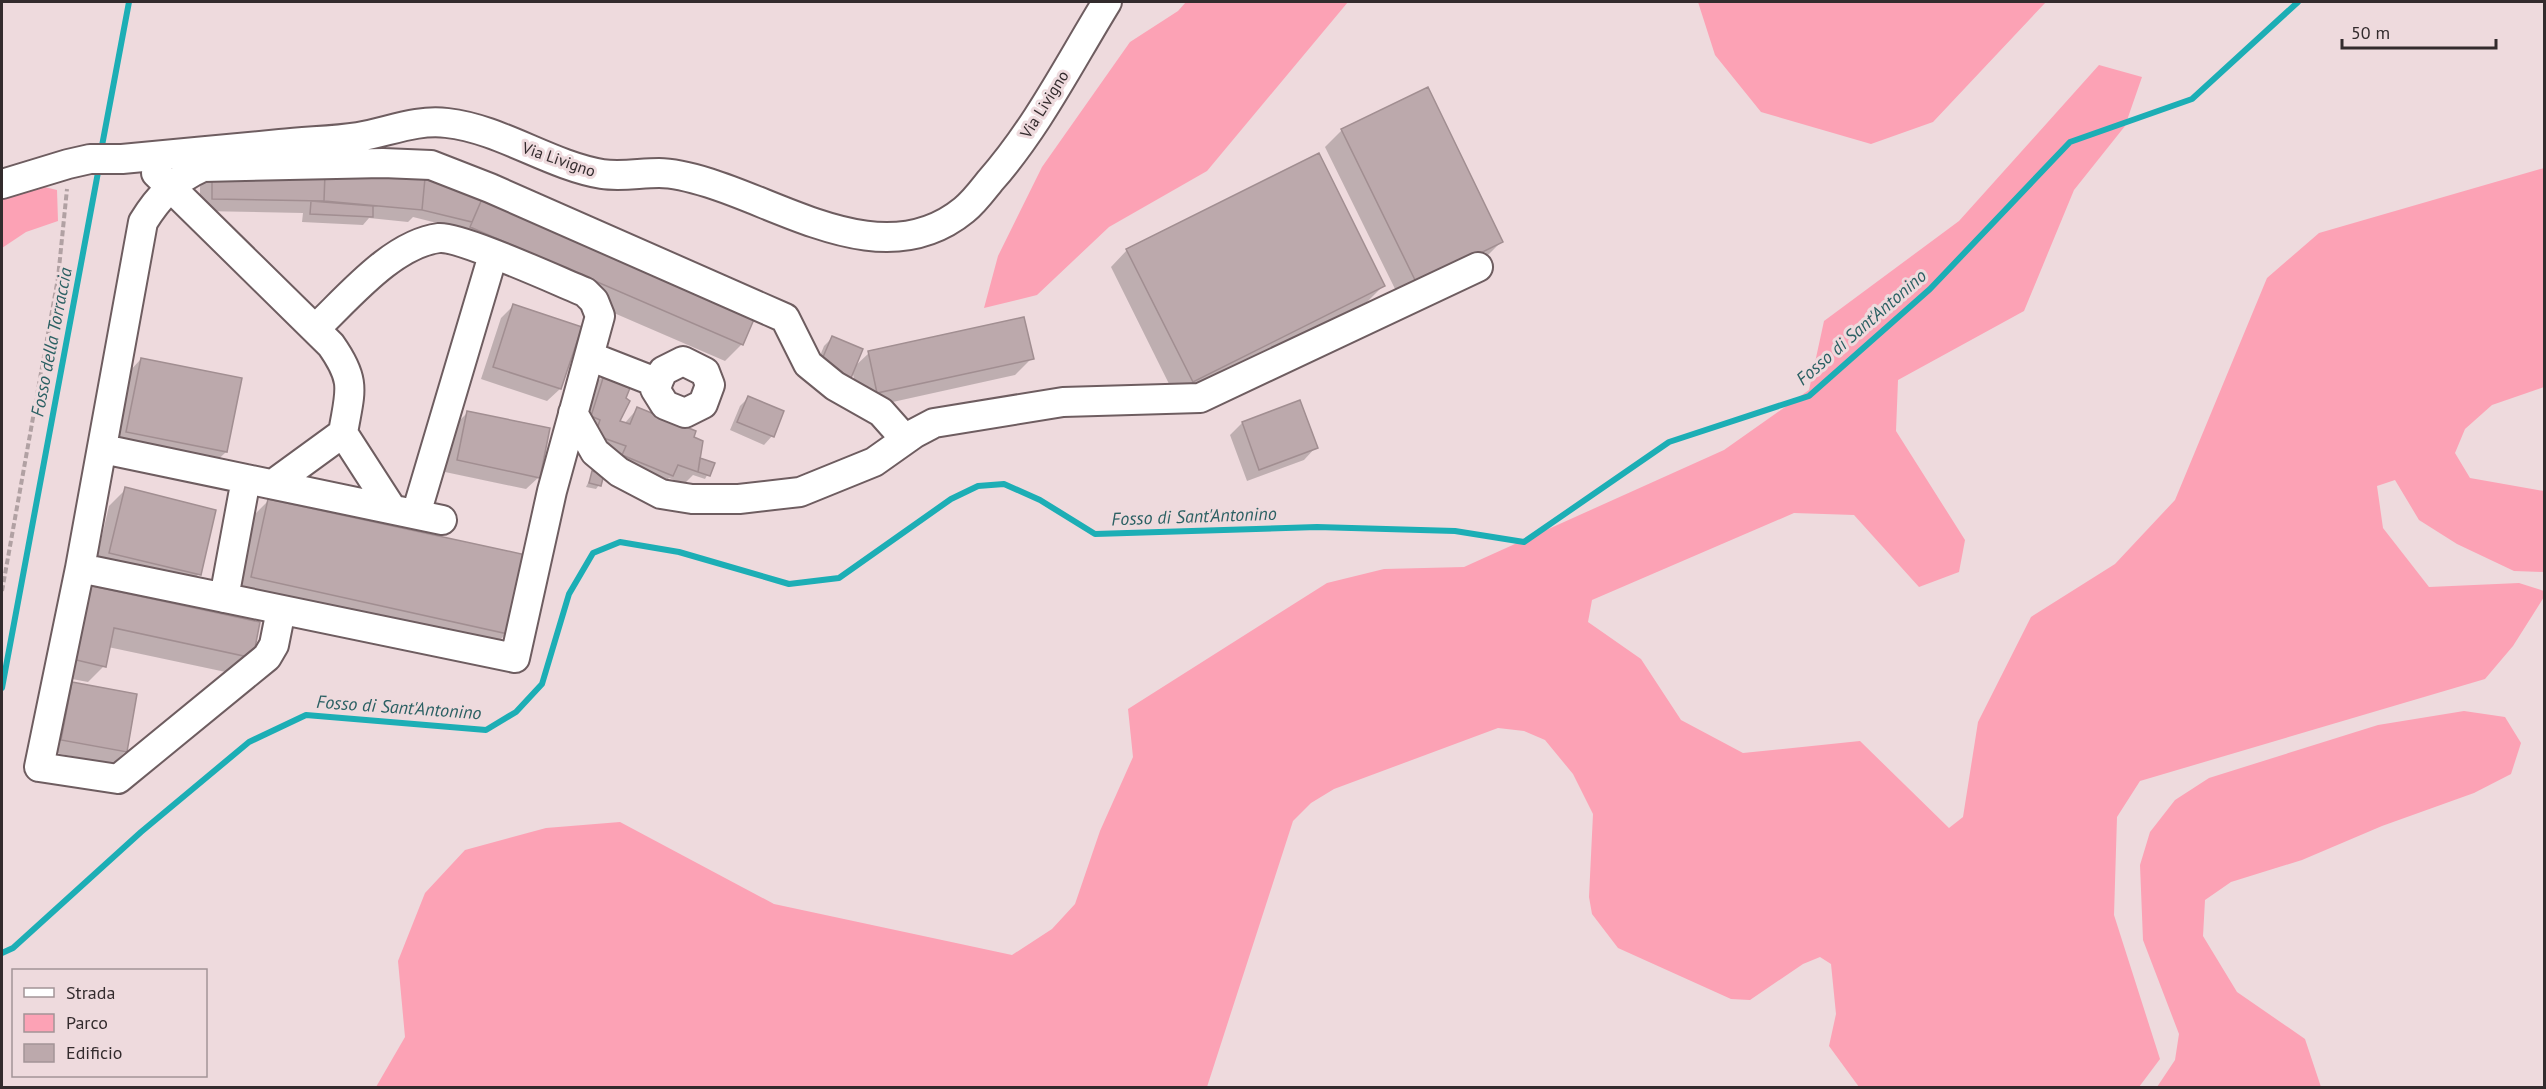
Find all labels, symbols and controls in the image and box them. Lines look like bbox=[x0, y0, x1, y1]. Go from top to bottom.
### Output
scale bar bbox=[2342, 12, 2496, 50]
text: 50 m bbox=[2351, 21, 2390, 44]
street label: Via Livigno bbox=[1015, 66, 1073, 142]
street label: Via Livigno bbox=[519, 137, 598, 181]
water label: Fosso di Sant'Antonino bbox=[1791, 264, 1931, 390]
water label: Fosso della Torraccia bbox=[25, 265, 77, 418]
water label: Fosso di Sant'Antonino bbox=[1111, 502, 1277, 530]
water label: Fosso di Sant'Antonino bbox=[316, 690, 482, 724]
legend bbox=[12, 969, 207, 1077]
text: Strada bbox=[66, 981, 115, 1004]
text: Parco bbox=[66, 1011, 108, 1034]
text: Edificio bbox=[66, 1041, 122, 1064]

